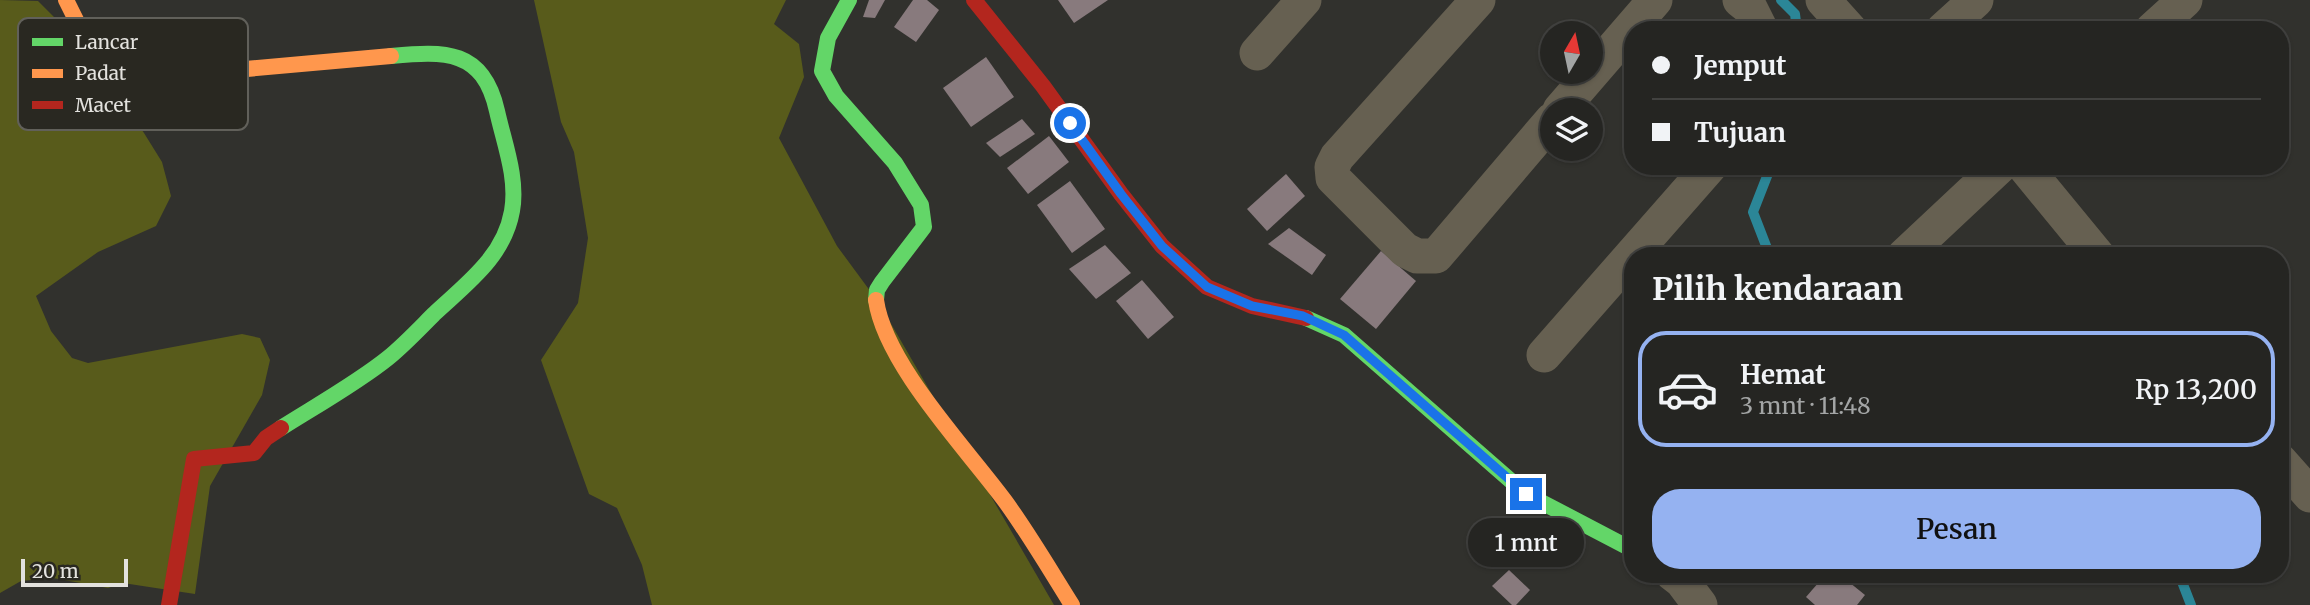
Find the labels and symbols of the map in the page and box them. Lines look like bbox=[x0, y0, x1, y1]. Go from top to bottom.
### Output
legend bbox=[18, 18, 248, 130]
north arrow bbox=[1540, 21, 1603, 84]
text: Lancar bbox=[75, 30, 139, 54]
text: Padat bbox=[75, 61, 127, 85]
text: Macet bbox=[75, 93, 131, 117]
route start bbox=[1054, 107, 1086, 139]
route end bbox=[1510, 478, 1542, 510]
callout: 1 mnt bbox=[1468, 518, 1584, 568]
scale bar bbox=[21, 556, 128, 588]

